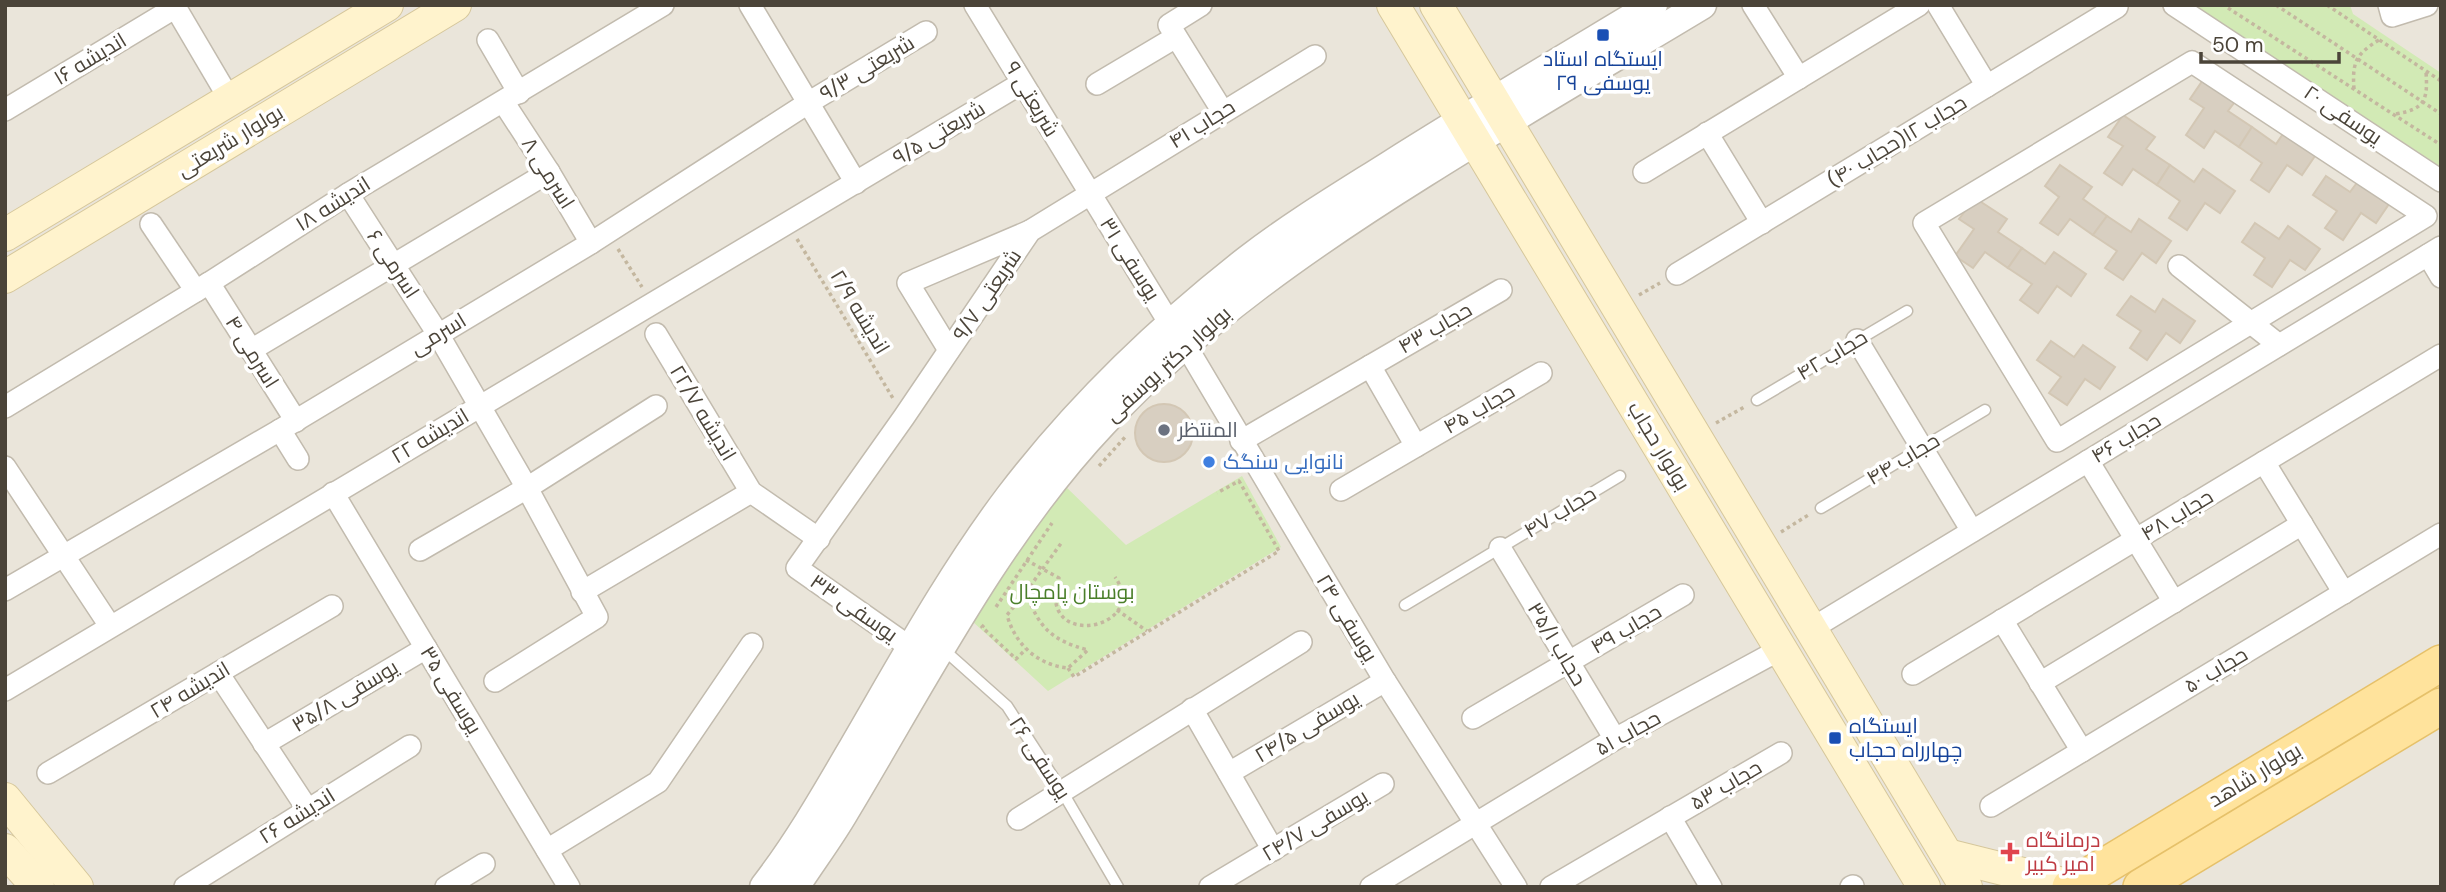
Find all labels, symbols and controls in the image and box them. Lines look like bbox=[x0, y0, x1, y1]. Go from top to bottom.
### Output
scale bar bbox=[2201, 21, 2339, 65]
street label: اندیشه ۱۶ bbox=[48, 26, 132, 92]
marker: ایستگاه استاد یوسفی ۲۹ bbox=[1595, 27, 1611, 43]
street label: شریعتی ۹/۳ bbox=[814, 29, 920, 107]
text: 50 m bbox=[2212, 31, 2263, 59]
place label: ایستگاه استاد یوسفی ۲۹ bbox=[1543, 45, 1663, 97]
street label: شریعتی ۹ bbox=[998, 56, 1066, 142]
street label: یوسفی ۲۰ bbox=[2298, 79, 2388, 152]
street label: حجاب ۱۲(حجاب ۴۰) bbox=[1822, 88, 1972, 194]
street label: حجاب ۴۱ bbox=[1164, 93, 1240, 155]
street label: شریعتی ۹/۵ bbox=[888, 94, 990, 172]
street label: بولوار شریعتی bbox=[172, 98, 288, 184]
street label: اسرمی ۸ bbox=[515, 132, 581, 214]
street label: اندیشه ۱۸ bbox=[290, 170, 376, 238]
street label: یوسفی ۳۱ bbox=[1093, 212, 1167, 306]
street label: اسرمی ۶ bbox=[360, 224, 426, 304]
street label: شریعتی ۹/۷ bbox=[946, 244, 1028, 346]
street label: اندیشه ۲/۹ bbox=[824, 264, 896, 360]
street label: حجاب ۴۳ bbox=[1393, 296, 1477, 360]
street label: بولوار دکتر یوسفی bbox=[1099, 300, 1237, 428]
street label: اسرمی bbox=[405, 306, 471, 362]
street label: اسرمی ۴ bbox=[219, 310, 285, 394]
street label: حجاب ۴۲ bbox=[1791, 323, 1873, 387]
street label: اندیشه ۲۲/۷ bbox=[663, 360, 743, 466]
street label: حجاب ۴۵ bbox=[1438, 377, 1520, 441]
street label: بولوار حجاب bbox=[1621, 396, 1697, 496]
street label: اندیشه ۲۲ bbox=[386, 402, 474, 470]
street label: حجاب ۴۶ bbox=[2086, 406, 2166, 470]
place label: المنتظر bbox=[1177, 416, 1238, 444]
marker: المنتظر bbox=[1156, 422, 1172, 438]
street label: حجاب ۴۴ bbox=[1861, 426, 1945, 492]
place label: نانوایی سنگک bbox=[1223, 448, 1344, 476]
marker: نانوایی سنگک bbox=[1201, 454, 1217, 470]
street label: حجاب ۴۷ bbox=[1519, 479, 1601, 545]
street label: حجاب ۴۸ bbox=[2136, 482, 2218, 548]
street label: یوسفی ۳۳ bbox=[805, 568, 904, 649]
street label: یوسفی ۲۴ bbox=[1310, 569, 1384, 667]
park label: بوستان پامچال bbox=[1009, 578, 1135, 606]
street label: حجاب ۳۵/۱ bbox=[1521, 597, 1593, 691]
street label: حجاب ۴۹ bbox=[1585, 597, 1667, 661]
street label: حجاب ۵۰ bbox=[2179, 640, 2253, 700]
street label: یوسفی ۳۵ bbox=[414, 641, 489, 740]
street label: یوسفی ۳۵/۸ bbox=[286, 653, 404, 739]
street label: اندیشه ۲۴ bbox=[145, 655, 235, 725]
street label: یوسفی ۲۴/۵ bbox=[1249, 685, 1365, 769]
street label: حجاب ۵۱ bbox=[1590, 704, 1666, 762]
street label: یوسفی ۲۶ bbox=[1003, 711, 1077, 805]
place label: ایستگاه چهارراه حجاب bbox=[1849, 712, 1962, 764]
marker: ایستگاه چهارراه حجاب bbox=[1827, 730, 1843, 746]
street label: بولوار شاهد bbox=[2203, 736, 2307, 814]
street label: حجاب ۵۳ bbox=[1685, 753, 1767, 817]
street label: اندیشه ۲۶ bbox=[254, 782, 340, 850]
street label: یوسفی ۲۴/۷ bbox=[1257, 782, 1374, 868]
place label: درمانگاه امیر کبیر bbox=[2025, 826, 2100, 878]
marker: درمانگاه امیر کبیر bbox=[2000, 842, 2020, 862]

